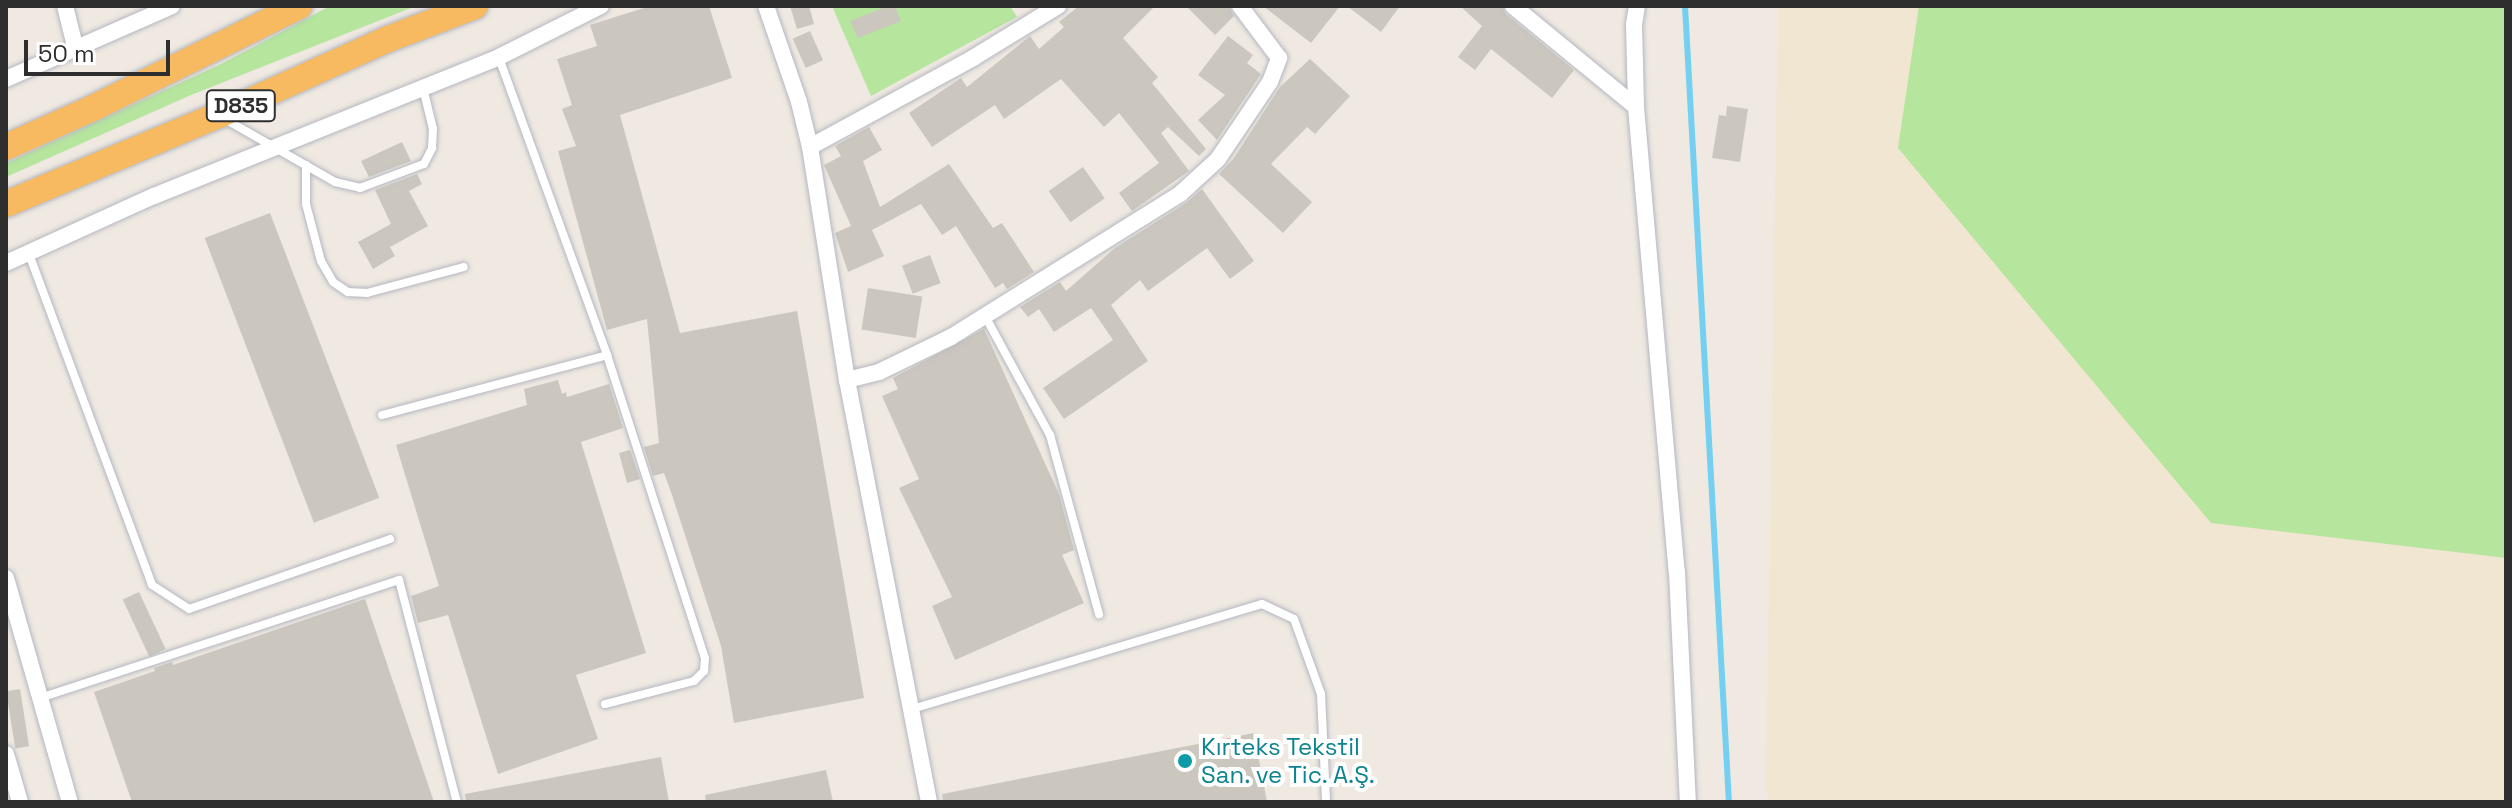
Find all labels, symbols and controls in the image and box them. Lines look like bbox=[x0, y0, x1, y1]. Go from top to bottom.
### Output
scale bar bbox=[28, 24, 174, 74]
text: 50 m bbox=[38, 38, 95, 69]
road number: D835 bbox=[205, 88, 277, 124]
place label: Kırteks Tekstil San. ve Tic. A.Ş. bbox=[1201, 733, 1377, 789]
marker: Kırteks Tekstil San. ve Tic. A.Ş. bbox=[1176, 752, 1194, 770]

